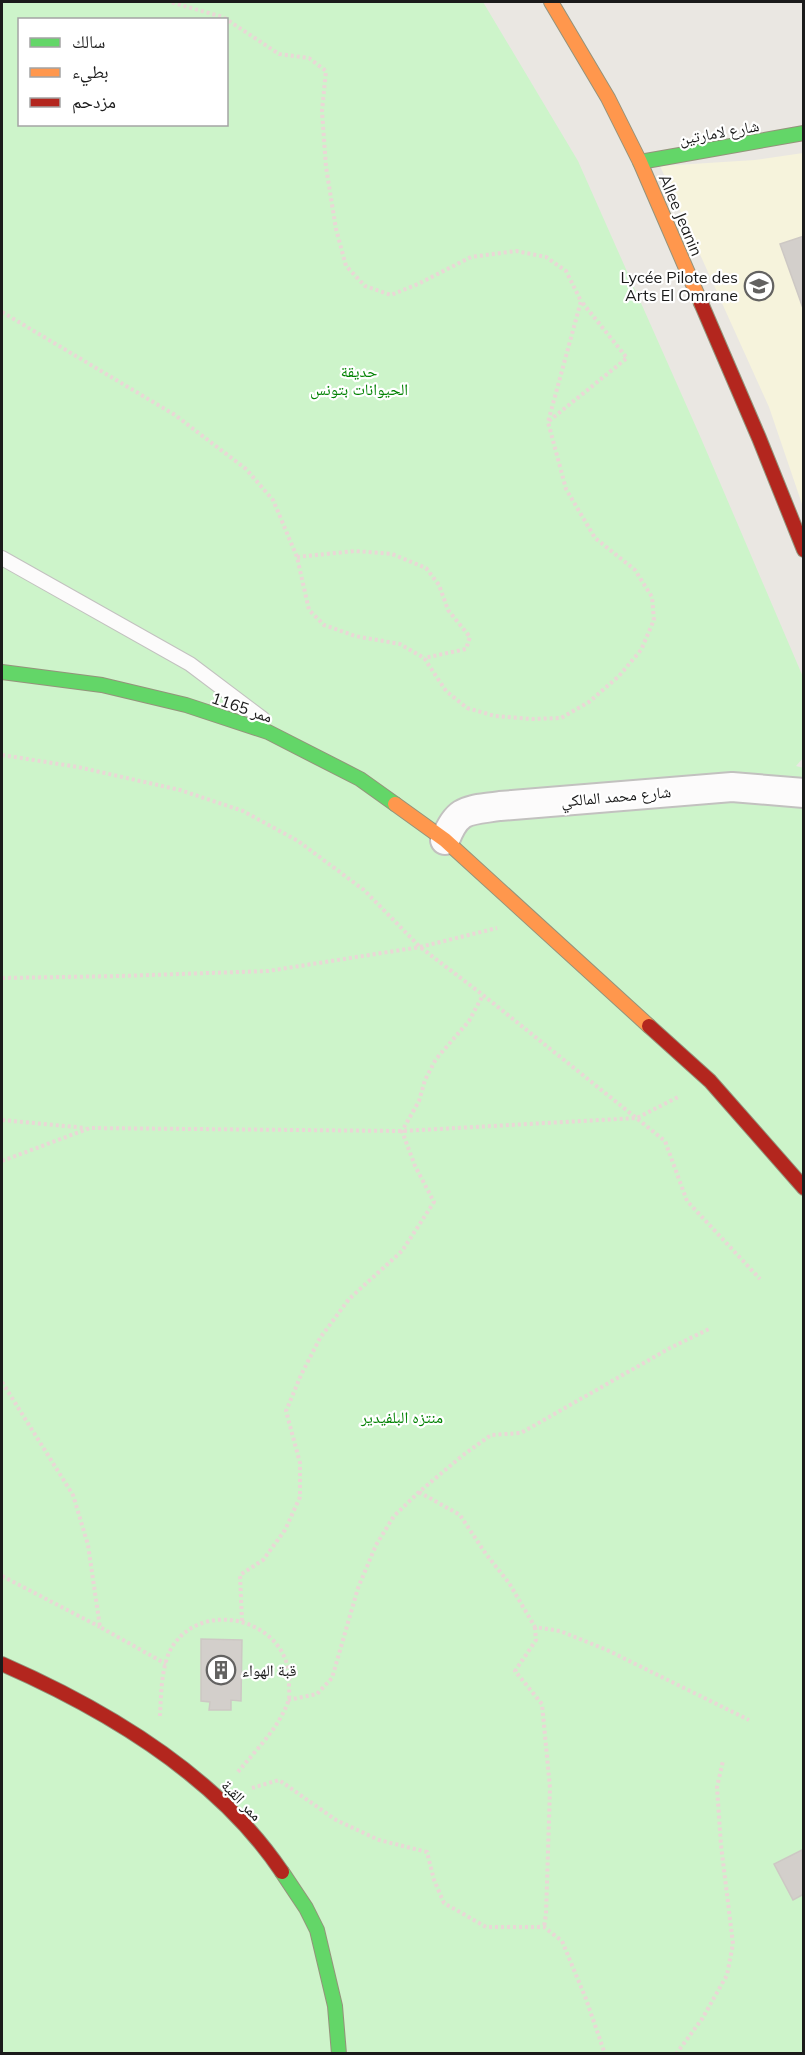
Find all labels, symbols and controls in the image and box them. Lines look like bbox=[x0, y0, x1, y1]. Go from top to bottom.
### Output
legend bbox=[18, 18, 228, 126]
text: سالك bbox=[72, 30, 105, 53]
text: بطيء bbox=[72, 60, 109, 87]
text: مزدحم bbox=[72, 90, 116, 114]
street label: شارع لامارتين bbox=[677, 115, 761, 150]
street label: Allee Jeanin bbox=[655, 171, 707, 259]
place label: Lycée Pilote des Arts El Omrane bbox=[621, 267, 738, 305]
school or university icon: Lycée Pilote des Arts El Omrane bbox=[743, 270, 775, 302]
park label: حديقة الحيوانات بتونس bbox=[310, 361, 408, 400]
street label: ممر 1165 bbox=[209, 687, 275, 727]
street label: شارع محمد المالكي bbox=[560, 781, 672, 814]
park label: منتزه البلفيدير bbox=[360, 1407, 443, 1427]
building icon: قبة الهواء bbox=[205, 1654, 237, 1686]
place label: قبة الهواء bbox=[242, 1660, 296, 1680]
street label: ممر القبة bbox=[217, 1775, 267, 1825]

